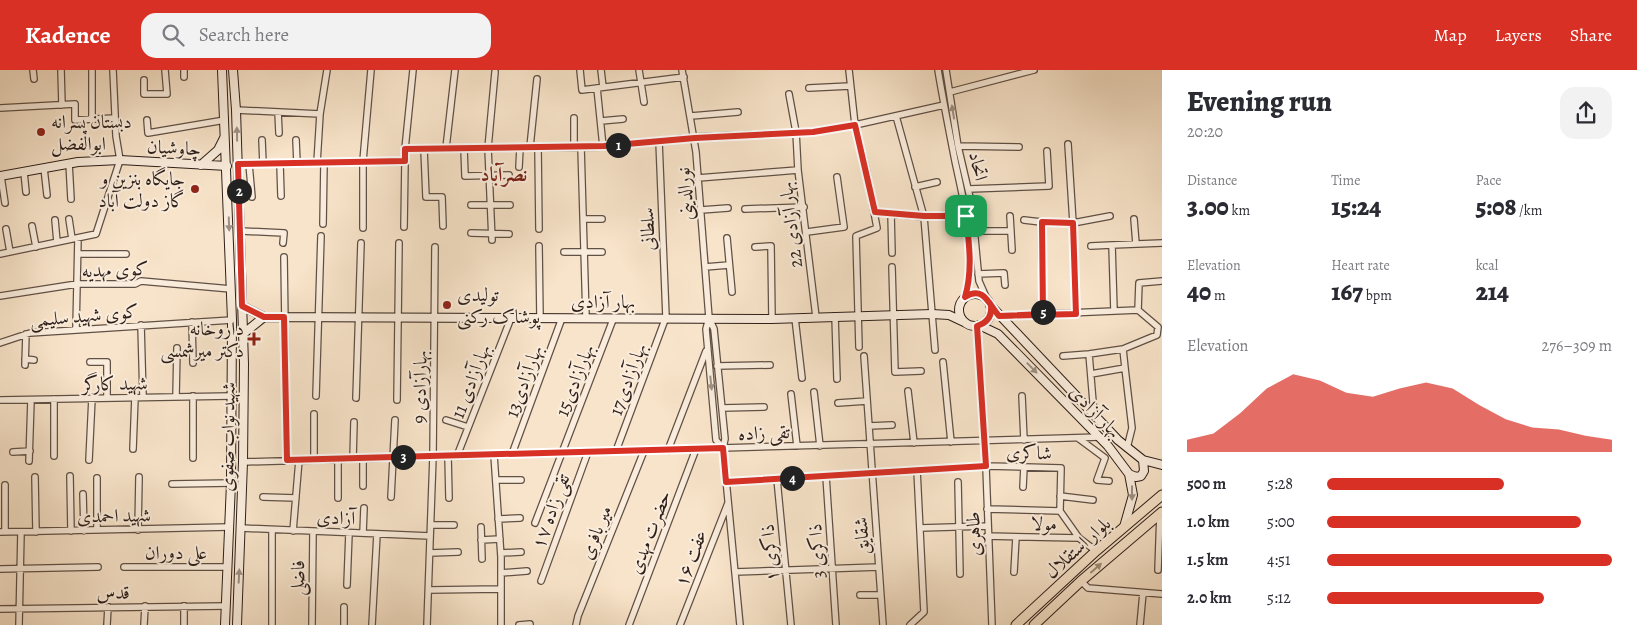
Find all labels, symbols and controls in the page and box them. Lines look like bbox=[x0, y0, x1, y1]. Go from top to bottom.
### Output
search box bbox=[141, 13, 491, 58]
text: Kadence bbox=[25, 19, 111, 51]
icon: search bbox=[159, 21, 187, 49]
text: Search here bbox=[199, 22, 289, 48]
text: Map bbox=[1434, 23, 1467, 47]
text: Layers bbox=[1495, 23, 1542, 47]
text: Share bbox=[1570, 23, 1612, 47]
text: Evening run bbox=[1187, 83, 1332, 121]
button: share bbox=[1560, 87, 1612, 139]
one-way arrow bbox=[949, 104, 957, 120]
place label: دبستان پسرانه ابوالفضل bbox=[51, 109, 132, 157]
text: 20:20 bbox=[1187, 121, 1223, 143]
marker: دبستان پسرانه ابوالفضل bbox=[35, 126, 47, 138]
one-way arrow bbox=[233, 126, 241, 142]
pin: 1 bbox=[606, 132, 630, 158]
street label: چاوشیان bbox=[146, 134, 202, 162]
text: 1 bbox=[616, 136, 621, 155]
street label: اتحاد bbox=[962, 149, 994, 183]
district label: نصرآباد bbox=[481, 161, 528, 188]
place label: جایگاه بنزین و گاز دولت آباد bbox=[98, 166, 185, 214]
street label: نورالدینی bbox=[670, 167, 700, 221]
text: Distance bbox=[1187, 171, 1237, 190]
text: Time bbox=[1331, 171, 1360, 190]
text: Pace bbox=[1476, 171, 1502, 190]
pin: 2 bbox=[226, 178, 252, 204]
street label: بهار آزادی 22 bbox=[773, 180, 809, 269]
text: 2 bbox=[236, 182, 243, 201]
marker: جایگاه بنزین و گاز دولت آباد bbox=[189, 183, 201, 195]
text: 3.00 bbox=[1187, 190, 1229, 224]
text: 15:24 bbox=[1331, 190, 1381, 224]
text: 5:08 bbox=[1476, 190, 1516, 224]
pin bbox=[945, 195, 987, 237]
text: km bbox=[1229, 201, 1250, 220]
text: /km bbox=[1516, 201, 1542, 220]
icon: arrive bbox=[952, 202, 980, 230]
street label: سلطانی bbox=[634, 207, 662, 251]
one-way arrow bbox=[225, 216, 233, 232]
street label: کوی مهدیه bbox=[81, 256, 149, 284]
text: Elevation bbox=[1187, 256, 1241, 275]
text: Heart rate bbox=[1331, 256, 1390, 275]
text: kcal bbox=[1476, 256, 1498, 275]
text: 40 bbox=[1187, 275, 1211, 309]
text: 167 bbox=[1331, 275, 1363, 309]
text: 214 bbox=[1476, 275, 1509, 309]
place label: تولیدی پوشاک رکنی bbox=[457, 282, 541, 330]
text: m bbox=[1211, 286, 1226, 305]
text: bpm bbox=[1363, 286, 1392, 305]
street label: بهار آزادی bbox=[571, 289, 635, 315]
street label: کوی شهید سلیمی bbox=[29, 298, 140, 334]
marker: تولیدی پوشاک رکنی bbox=[441, 299, 453, 311]
pin: 5 bbox=[1030, 300, 1056, 324]
text: 5 bbox=[1041, 303, 1046, 322]
place label: داروخانه دکتر میرشمسی bbox=[160, 316, 244, 364]
marker: داروخانه دکتر میرشمسی bbox=[248, 333, 260, 345]
text: Elevation bbox=[1187, 335, 1248, 357]
text: 276–309 m bbox=[1542, 335, 1612, 357]
street label: بهارآزادی17 bbox=[603, 339, 653, 419]
street label: بهارآزادی 11 bbox=[445, 340, 497, 422]
street label: بهارآزادی15 bbox=[549, 340, 601, 420]
street label: بهارآزادی13 bbox=[499, 342, 549, 421]
street label: بهارآزادی 9 bbox=[406, 350, 434, 424]
one-way arrow bbox=[1026, 362, 1038, 374]
street label: شهید کارگر bbox=[80, 370, 148, 398]
one-way arrow bbox=[707, 375, 715, 391]
street label: بهار آزادی bbox=[1063, 379, 1127, 444]
street label: شهید نواب صفوی bbox=[214, 382, 242, 492]
street label: تقی زاده bbox=[738, 419, 791, 447]
street label: شاکری bbox=[1006, 440, 1052, 466]
pin: 3 bbox=[390, 444, 416, 470]
text: 3 bbox=[400, 448, 407, 467]
pin: 4 bbox=[780, 466, 804, 490]
text: 4 bbox=[789, 469, 796, 488]
street label: تقی زاده ۱۷ bbox=[525, 470, 577, 552]
text: 500 m bbox=[1187, 473, 1226, 495]
text: 5:28 bbox=[1267, 473, 1293, 495]
one-way arrow bbox=[1128, 485, 1136, 501]
street label: حضرت مهدی bbox=[622, 487, 678, 578]
street label: میر بافری bbox=[573, 501, 619, 563]
street label: شهید احمدی bbox=[77, 502, 151, 530]
street label: آزادی bbox=[316, 504, 358, 532]
street label: طاهری bbox=[960, 511, 988, 557]
street label: مولا bbox=[1031, 511, 1057, 537]
street label: بلوار استقلال bbox=[1039, 511, 1117, 585]
text: 1.0 km bbox=[1187, 511, 1230, 533]
text: 5:00 bbox=[1267, 511, 1295, 533]
street label: شقایق bbox=[848, 516, 876, 556]
street label: ذاکری ۱ bbox=[755, 523, 785, 583]
street label: ذاکری 3 bbox=[802, 523, 832, 579]
street label: عفت ۱۶ bbox=[668, 526, 714, 591]
street label: علی دوران bbox=[145, 540, 207, 567]
text: 1.5 km bbox=[1187, 549, 1228, 571]
text: 4:51 bbox=[1267, 549, 1290, 571]
street label: فاضلی bbox=[285, 560, 312, 596]
one-way arrow bbox=[1089, 563, 1102, 574]
one-way arrow bbox=[235, 568, 243, 584]
street label: قدس bbox=[96, 580, 130, 606]
text: 2.0 km bbox=[1187, 587, 1232, 609]
text: 5:12 bbox=[1267, 587, 1291, 609]

